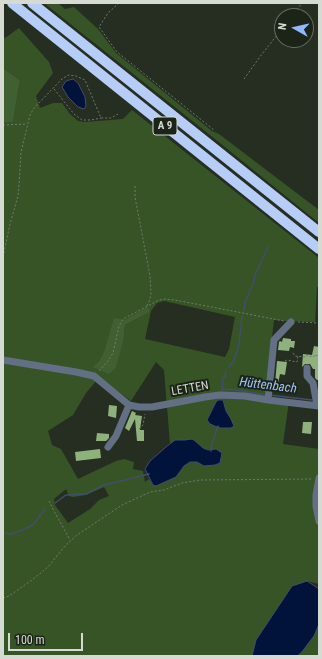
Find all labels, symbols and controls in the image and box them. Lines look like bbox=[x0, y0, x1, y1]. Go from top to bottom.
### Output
north arrow bbox=[274, 8, 314, 48]
text: N bbox=[276, 22, 290, 31]
road number: A 9 bbox=[153, 117, 177, 135]
water label: Hüttenbach bbox=[238, 375, 298, 397]
street label: LETTEN bbox=[170, 379, 210, 399]
scale bar bbox=[10, 625, 85, 651]
text: 100 m bbox=[15, 633, 45, 647]

